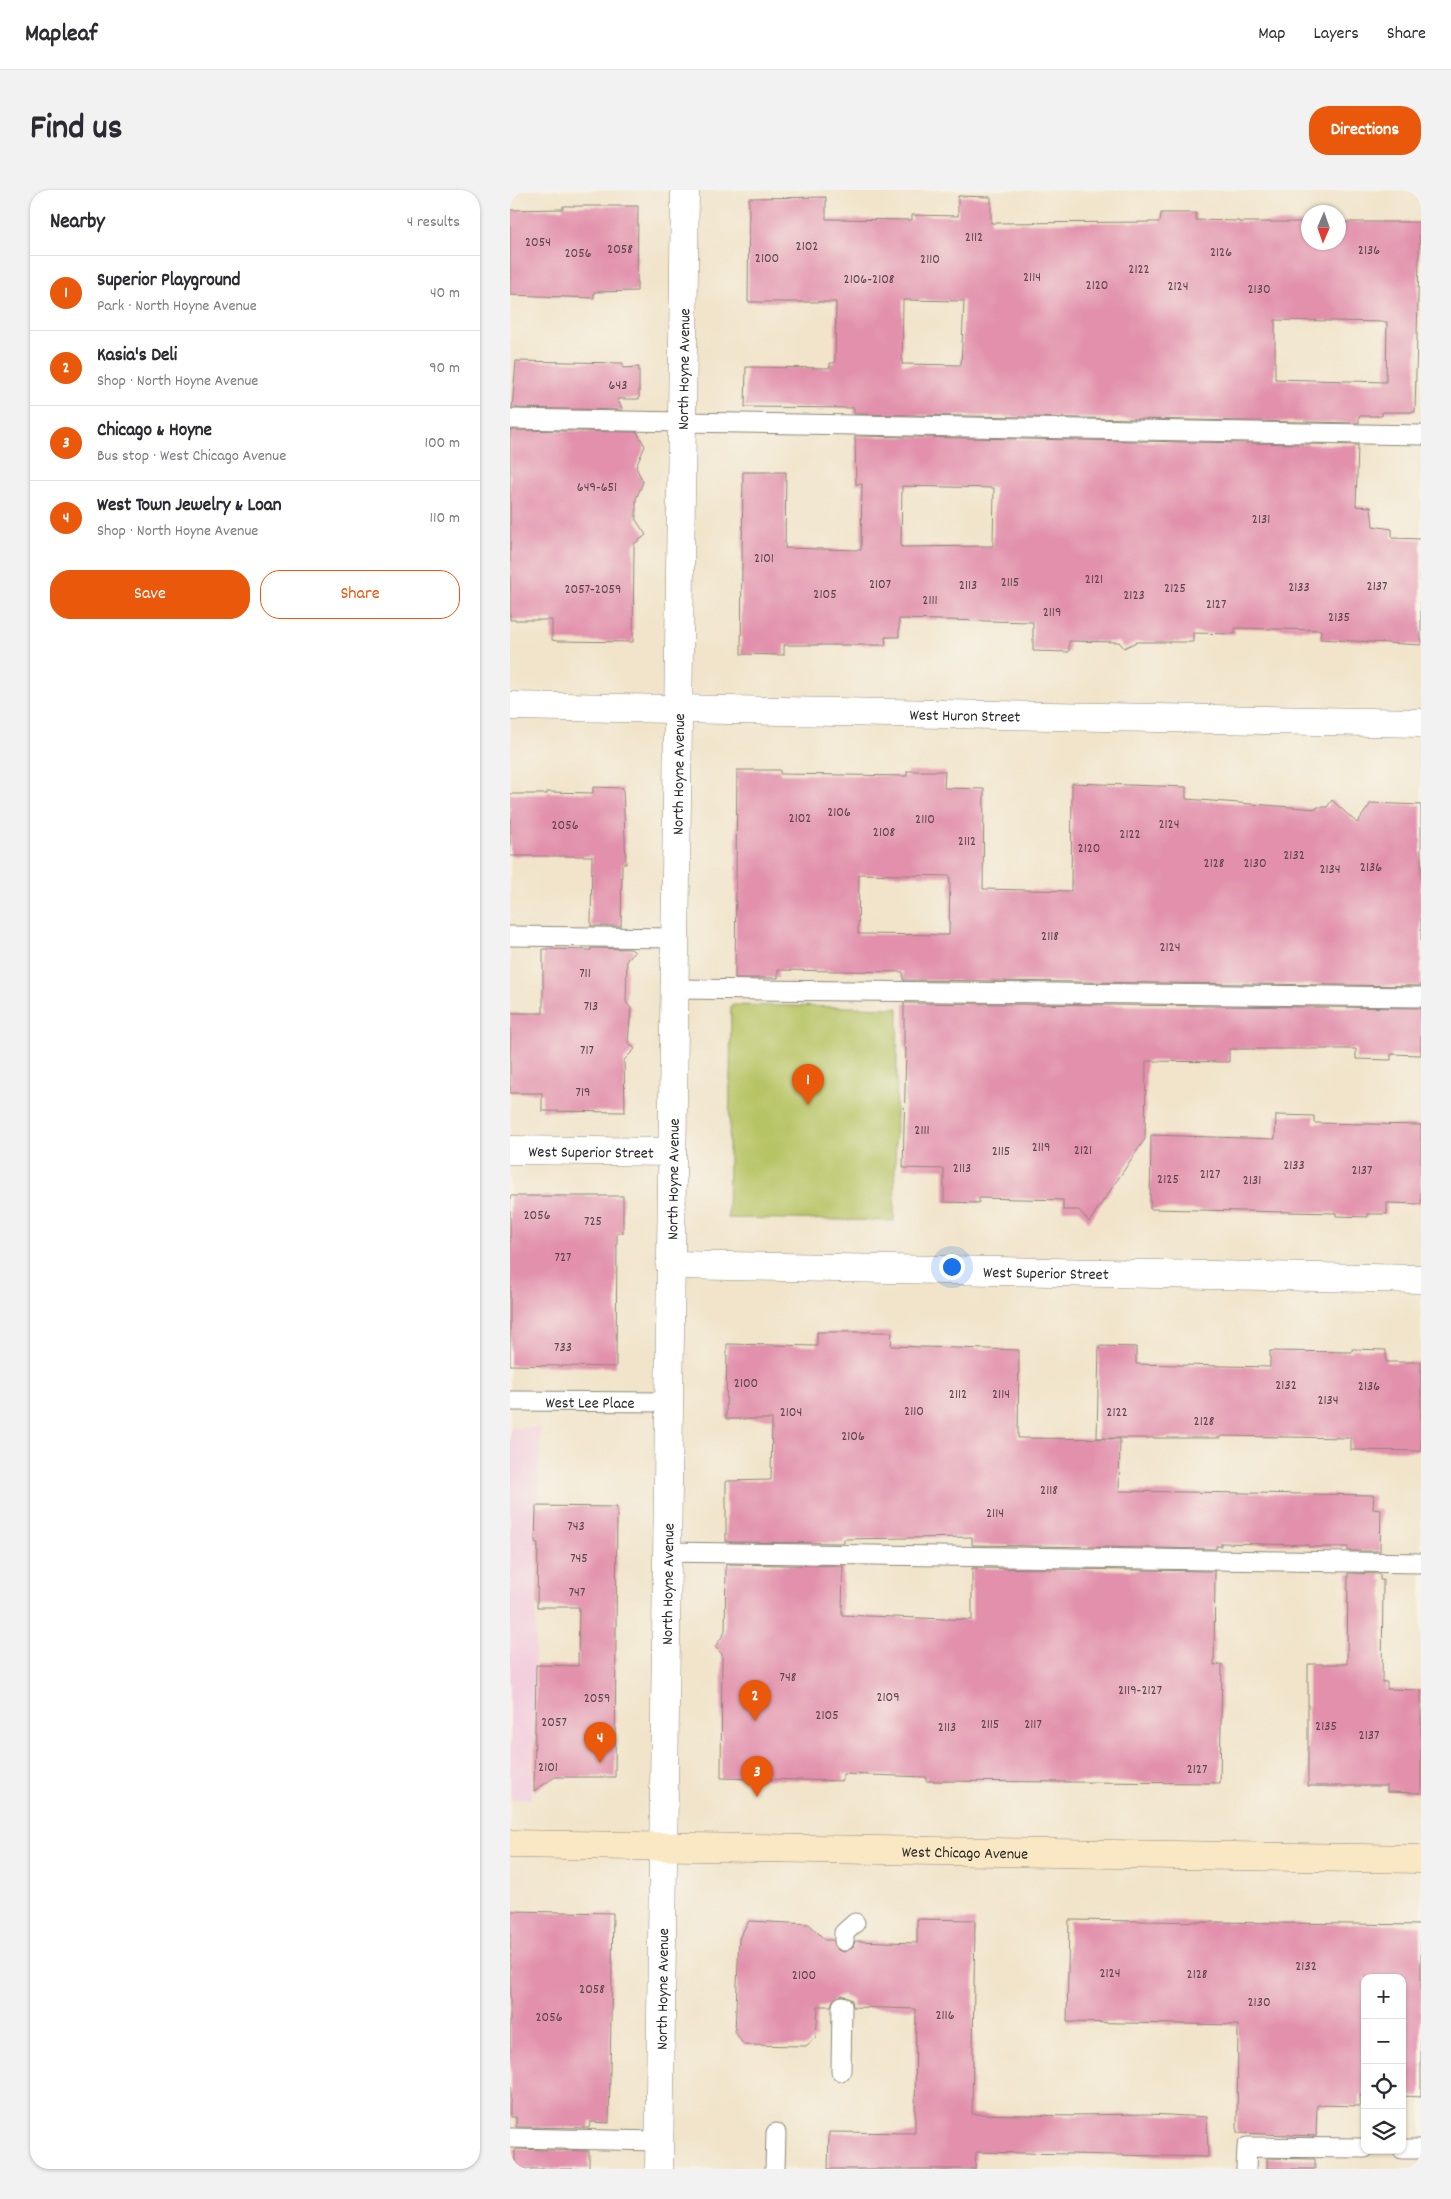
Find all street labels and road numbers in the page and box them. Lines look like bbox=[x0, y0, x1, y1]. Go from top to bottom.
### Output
street label: North Hoyne Avenue bbox=[673, 308, 697, 430]
street label: West Huron Street bbox=[909, 704, 1021, 730]
street label: North Hoyne Avenue bbox=[668, 713, 692, 835]
street label: North Hoyne Avenue bbox=[662, 1118, 687, 1240]
street label: West Superior Street bbox=[528, 1141, 654, 1166]
street label: West Superior Street bbox=[983, 1262, 1109, 1287]
street label: West Lee Place bbox=[545, 1392, 635, 1416]
street label: North Hoyne Avenue bbox=[657, 1523, 681, 1645]
street label: West Chicago Avenue bbox=[902, 1841, 1028, 1867]
street label: North Hoyne Avenue bbox=[652, 1928, 676, 2050]

